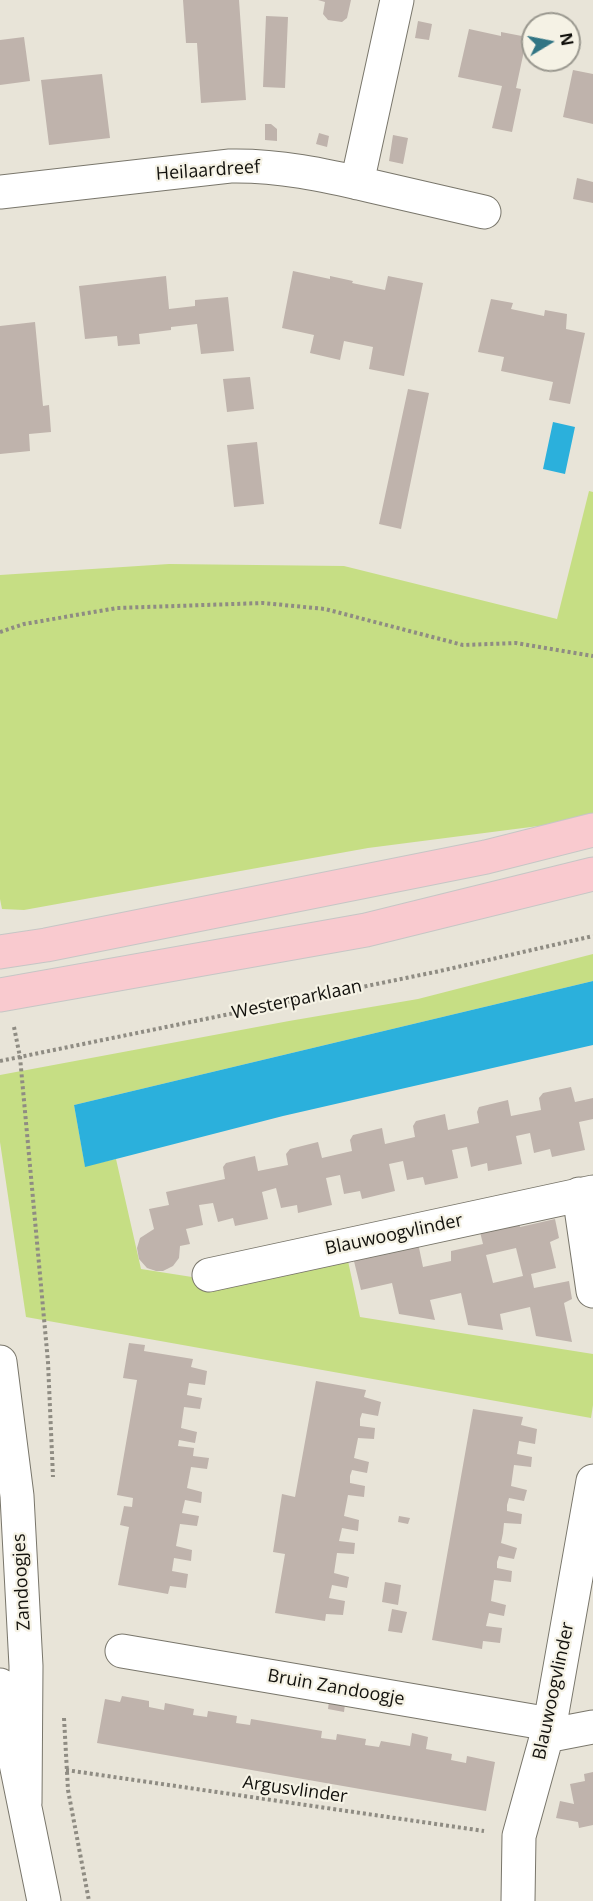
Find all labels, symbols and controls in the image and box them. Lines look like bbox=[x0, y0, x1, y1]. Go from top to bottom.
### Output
north arrow bbox=[521, 12, 581, 72]
text: N bbox=[555, 31, 579, 48]
street label: Heilaardreef bbox=[155, 157, 261, 185]
street label: Westerparklaan bbox=[230, 976, 364, 1024]
street label: Blauwoogvlinder bbox=[323, 1210, 465, 1260]
street label: Zandoogjes bbox=[9, 1533, 35, 1631]
street label: Blauwoogvlinder bbox=[529, 1620, 579, 1762]
street label: Bruin Zandoogje bbox=[266, 1665, 406, 1711]
street label: Argusvlinder bbox=[241, 1772, 349, 1808]

